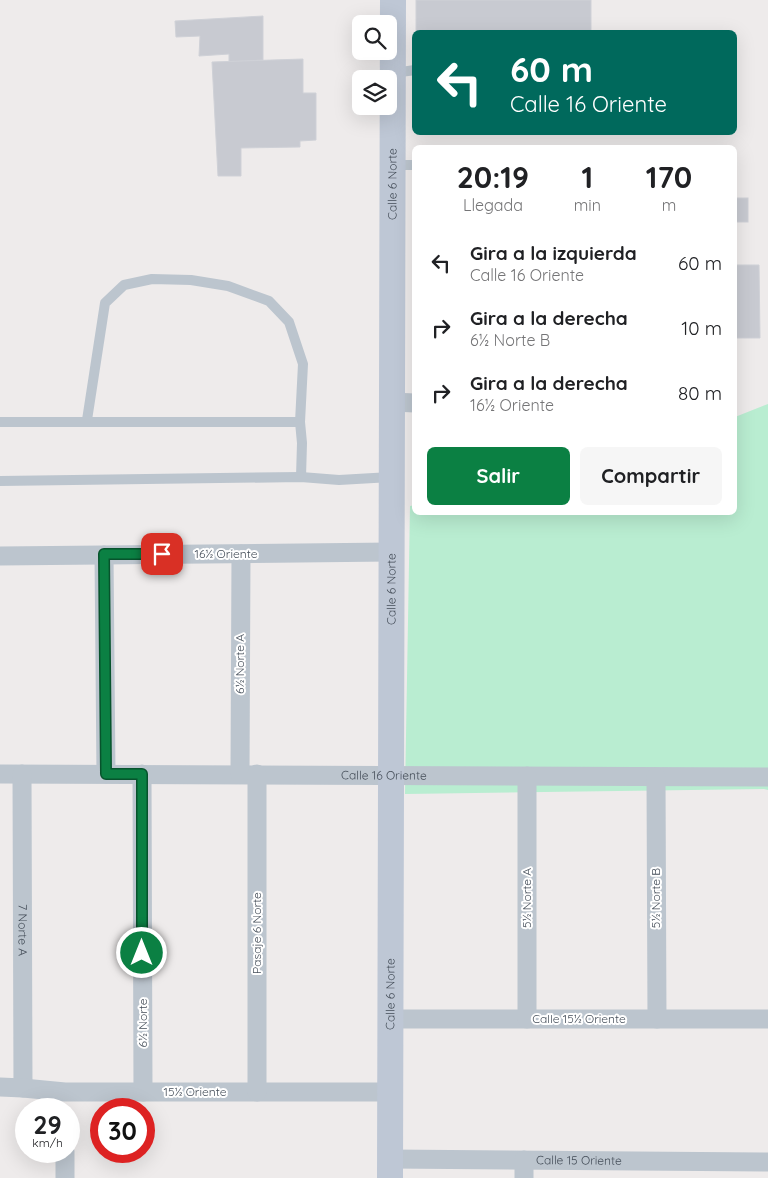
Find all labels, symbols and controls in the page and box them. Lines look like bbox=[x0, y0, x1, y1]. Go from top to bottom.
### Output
map controls bbox=[352, 15, 397, 115]
button: search bbox=[352, 15, 397, 60]
text: 60 m bbox=[510, 47, 593, 91]
icon: left bbox=[427, 50, 492, 115]
button: layers bbox=[352, 70, 397, 115]
text: Calle 16 Oriente bbox=[510, 90, 667, 118]
street label: Calle 6 Norte bbox=[384, 148, 400, 220]
text: 20:19 bbox=[457, 158, 529, 196]
text: 1 bbox=[582, 158, 593, 196]
text: 170 bbox=[646, 158, 692, 196]
text: Llegada bbox=[463, 195, 523, 215]
text: min bbox=[574, 195, 601, 215]
text: m bbox=[662, 195, 676, 215]
text: Gira a la izquierda bbox=[470, 241, 637, 265]
icon: left bbox=[427, 249, 455, 277]
text: 60 m bbox=[678, 251, 722, 275]
text: Calle 16 Oriente bbox=[470, 265, 584, 285]
text: Gira a la derecha bbox=[470, 306, 628, 330]
icon: right bbox=[427, 314, 455, 342]
text: 10 m bbox=[681, 316, 722, 340]
text: 6½ Norte B bbox=[470, 330, 550, 350]
text: Gira a la derecha bbox=[470, 371, 628, 395]
icon: right bbox=[427, 379, 455, 407]
text: 80 m bbox=[678, 381, 722, 405]
text: 16½ Oriente bbox=[470, 395, 554, 415]
button: Salir bbox=[427, 447, 570, 505]
button: Compartir bbox=[580, 447, 722, 505]
pin bbox=[141, 533, 183, 575]
icon: arrive bbox=[148, 540, 176, 568]
street label: 16½ Oriente bbox=[194, 546, 258, 561]
street label: Calle 6 Norte bbox=[383, 553, 399, 625]
street label: 6½ Norte A bbox=[232, 634, 247, 694]
street label: Calle 16 Oriente bbox=[341, 767, 427, 783]
street label: 5½ Norte A bbox=[519, 868, 534, 928]
street label: 5½ Norte B bbox=[648, 868, 663, 928]
street label: Pasaje 6 Norte bbox=[249, 892, 264, 974]
street label: 7 Norte A bbox=[15, 904, 31, 956]
position arrow bbox=[115, 926, 167, 978]
street label: Calle 6 Norte bbox=[382, 958, 398, 1030]
street label: 6½ Norte bbox=[135, 998, 150, 1048]
street label: Calle 15½ Oriente bbox=[532, 1011, 626, 1026]
street label: 15½ Oriente bbox=[163, 1084, 227, 1099]
speed limit sign: 30 bbox=[90, 1098, 155, 1163]
text: 29 bbox=[33, 1109, 62, 1140]
text: km/h bbox=[32, 1135, 63, 1150]
street label: Calle 15 Oriente bbox=[536, 1152, 622, 1168]

